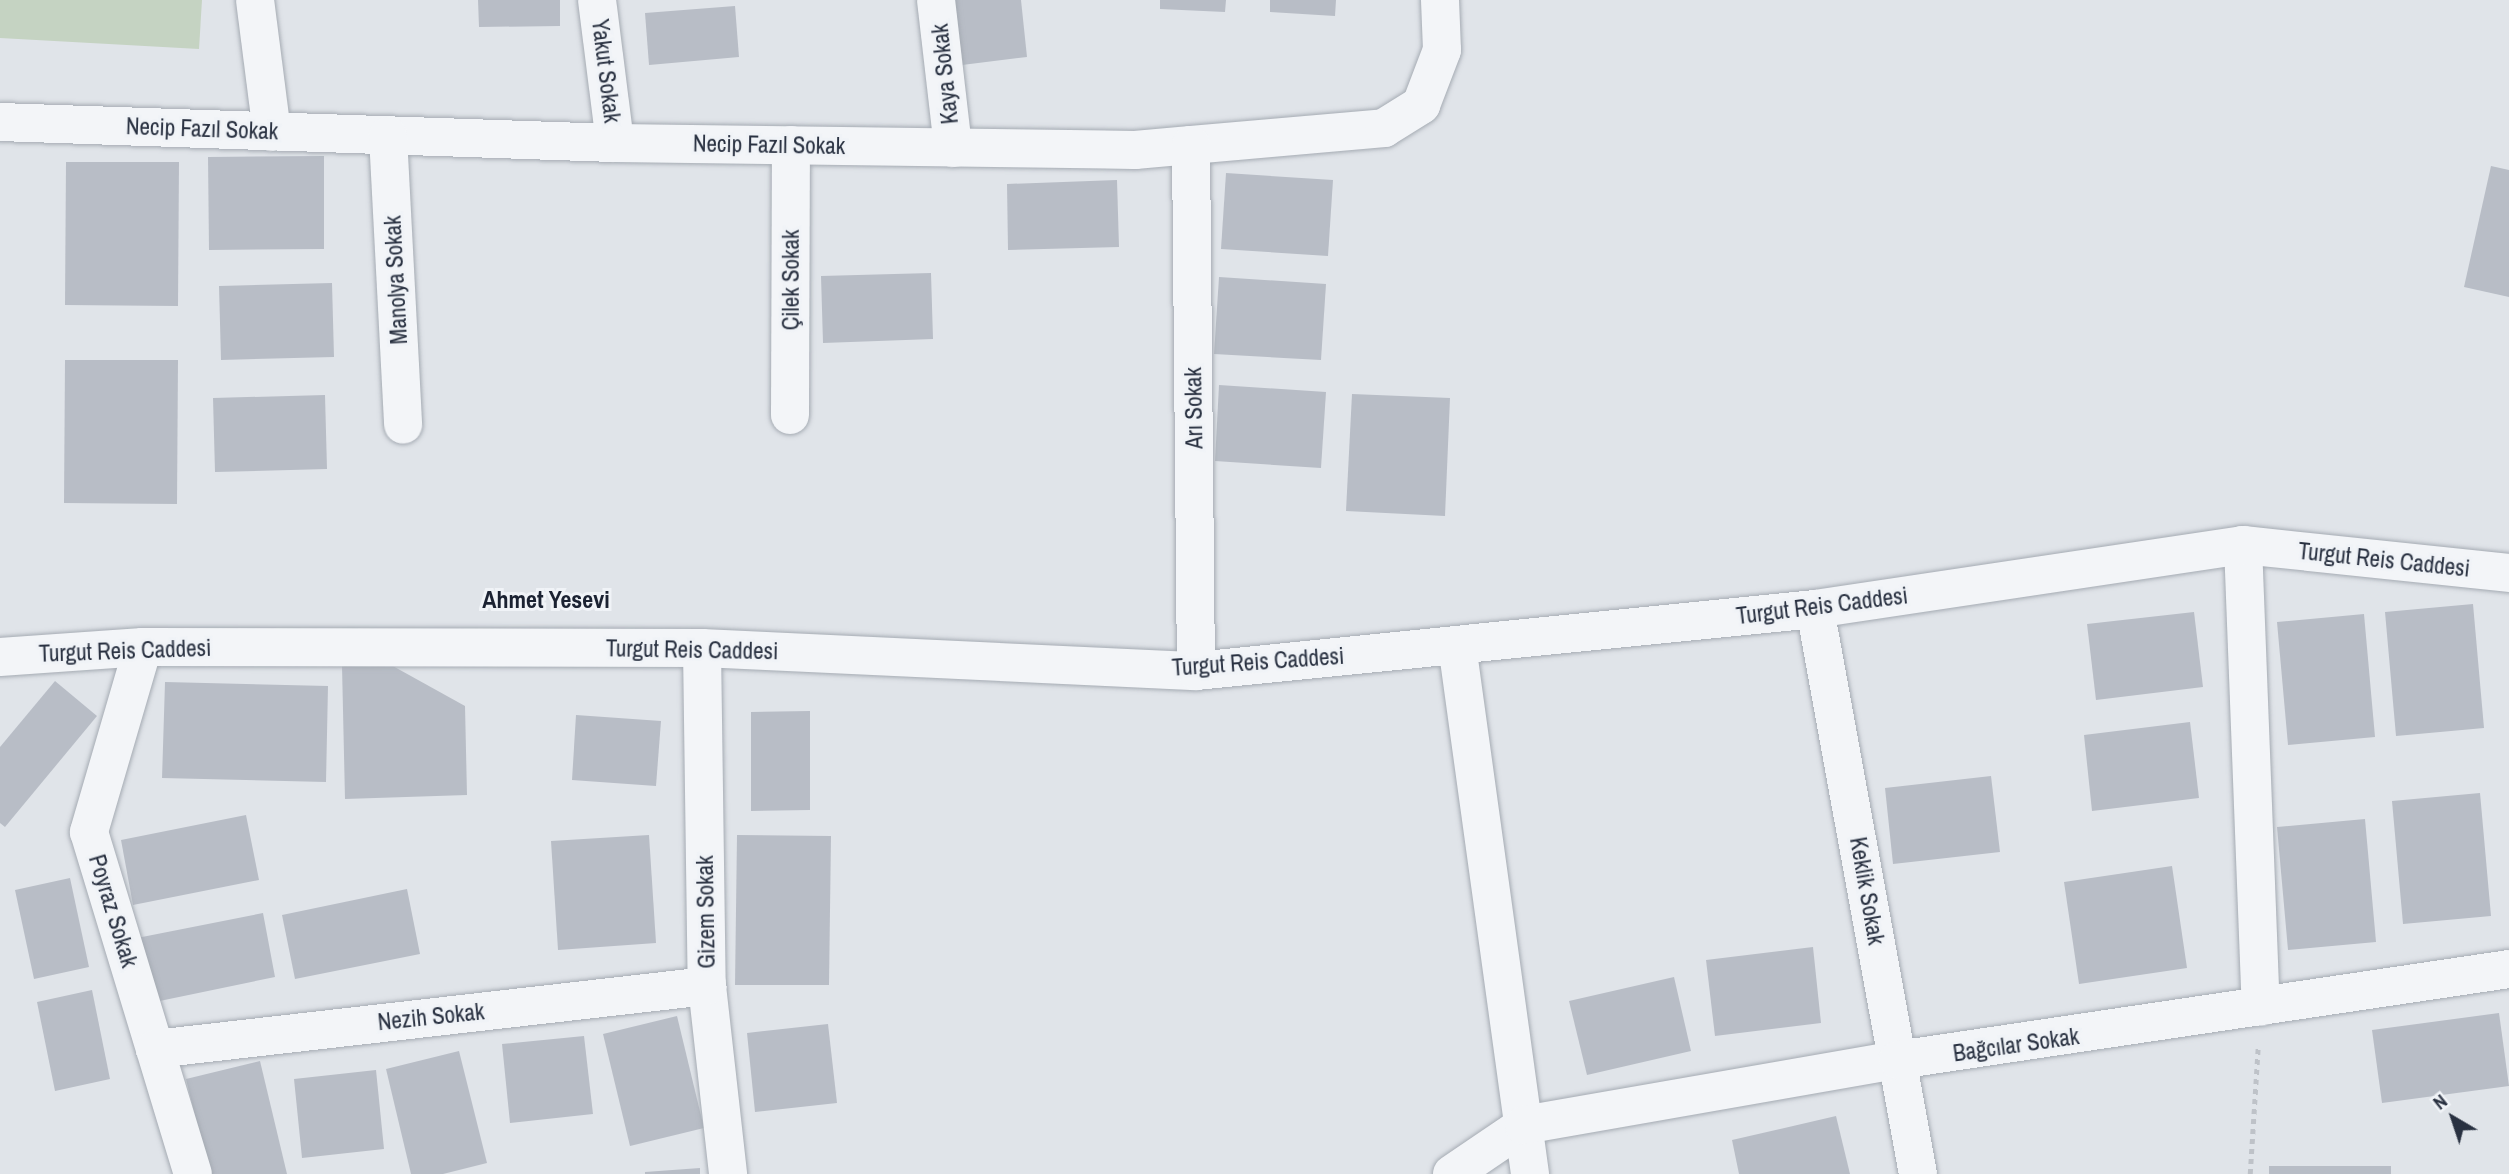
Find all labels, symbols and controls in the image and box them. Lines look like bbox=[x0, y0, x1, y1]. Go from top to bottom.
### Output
street label: Yakut Sokak bbox=[586, 17, 626, 125]
street label: Kaya Sokak bbox=[926, 23, 964, 125]
street label: Necip Fazıl Sokak bbox=[126, 113, 278, 145]
street label: Necip Fazıl Sokak bbox=[693, 130, 845, 160]
street label: Manolya Sokak bbox=[379, 215, 413, 345]
street label: Çilek Sokak bbox=[777, 230, 805, 330]
street label: Arı Sokak bbox=[1179, 367, 1209, 449]
street label: Turgut Reis Caddesi bbox=[2297, 537, 2471, 583]
street label: Turgut Reis Caddesi bbox=[1735, 582, 1909, 630]
district label: Ahmet Yesevi bbox=[482, 586, 610, 614]
street label: Turgut Reis Caddesi bbox=[38, 634, 212, 668]
street label: Turgut Reis Caddesi bbox=[606, 635, 778, 665]
street label: Turgut Reis Caddesi bbox=[1171, 642, 1345, 682]
street label: Keklik Sokak bbox=[1844, 835, 1890, 947]
street label: Poyraz Sokak bbox=[83, 851, 143, 971]
street label: Gizem Sokak bbox=[691, 855, 721, 969]
street label: Nezih Sokak bbox=[376, 998, 486, 1036]
street label: Bağcılar Sokak bbox=[1951, 1023, 2081, 1067]
north arrow bbox=[2418, 1083, 2488, 1153]
text: N bbox=[2427, 1088, 2452, 1115]

